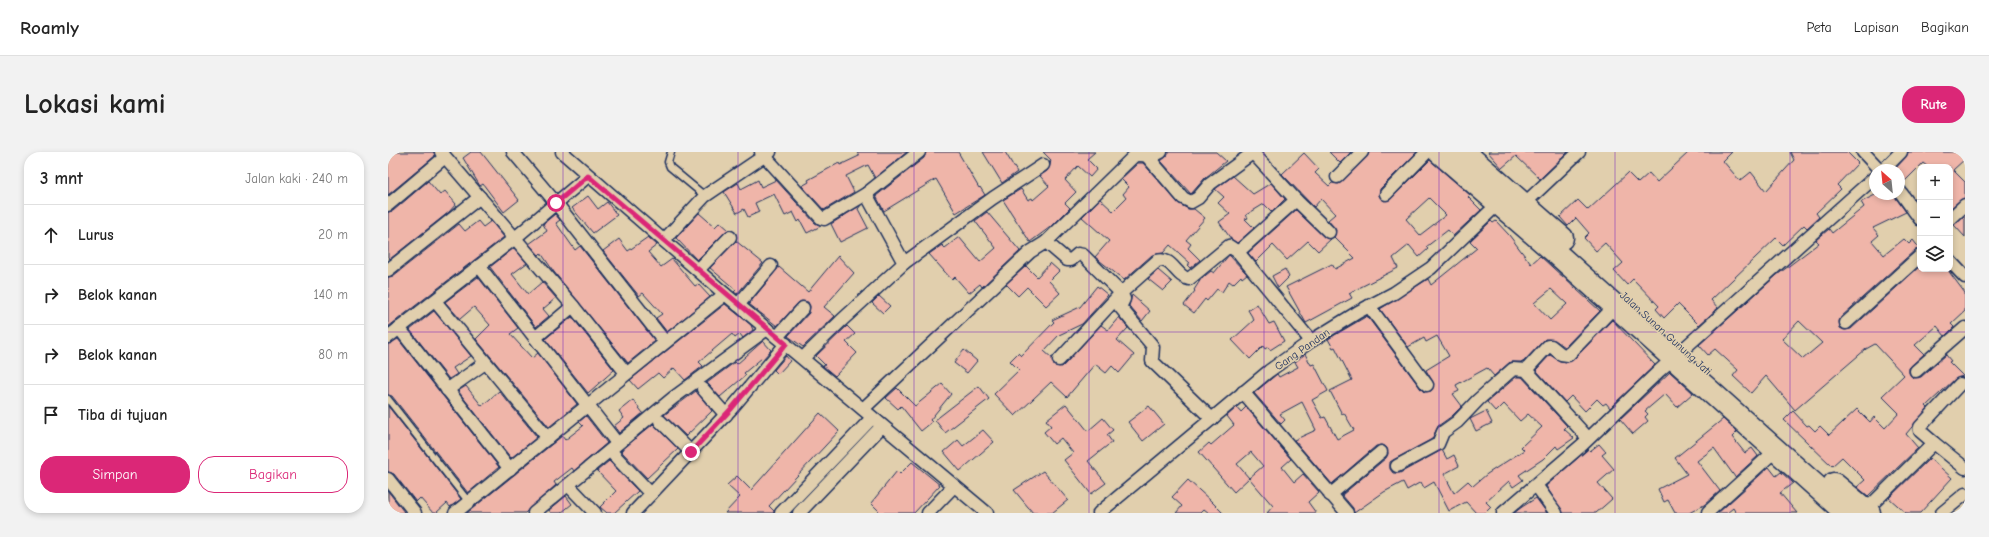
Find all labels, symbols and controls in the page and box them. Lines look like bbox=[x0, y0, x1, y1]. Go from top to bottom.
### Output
text: Roamly bbox=[20, 17, 79, 39]
text: Peta bbox=[1807, 19, 1832, 36]
text: Lapisan bbox=[1854, 19, 1899, 36]
text: Bagikan bbox=[1921, 19, 1969, 36]
button: Rute bbox=[1902, 86, 1965, 123]
text: Lokasi kami bbox=[24, 88, 166, 120]
north arrow bbox=[1869, 164, 1905, 200]
map controls bbox=[1917, 164, 1953, 272]
button: + bbox=[1917, 164, 1953, 200]
text: 3 mnt bbox=[40, 169, 83, 188]
text: Jalan kaki · 240 m bbox=[245, 171, 348, 186]
route start bbox=[547, 194, 565, 212]
button: − bbox=[1917, 200, 1953, 236]
icon: ahead bbox=[40, 224, 62, 246]
text: Lurus bbox=[78, 226, 114, 244]
text: 20 m bbox=[318, 227, 348, 242]
button: layers bbox=[1917, 236, 1953, 272]
icon: right bbox=[40, 284, 62, 306]
text: Belok kanan bbox=[78, 286, 157, 304]
text: 140 m bbox=[314, 287, 348, 302]
street label: Jalan Sunan Gunung Jati bbox=[1617, 289, 1714, 378]
street label: Gang Pandan bbox=[1272, 326, 1332, 373]
icon: right bbox=[40, 344, 62, 366]
text: Belok kanan bbox=[78, 346, 157, 364]
text: 80 m bbox=[318, 347, 348, 362]
icon: arrive bbox=[40, 404, 62, 426]
text: Tiba di tujuan bbox=[78, 406, 167, 424]
route end bbox=[682, 443, 700, 461]
button: Simpan bbox=[40, 456, 190, 493]
button: Bagikan bbox=[198, 456, 348, 493]

